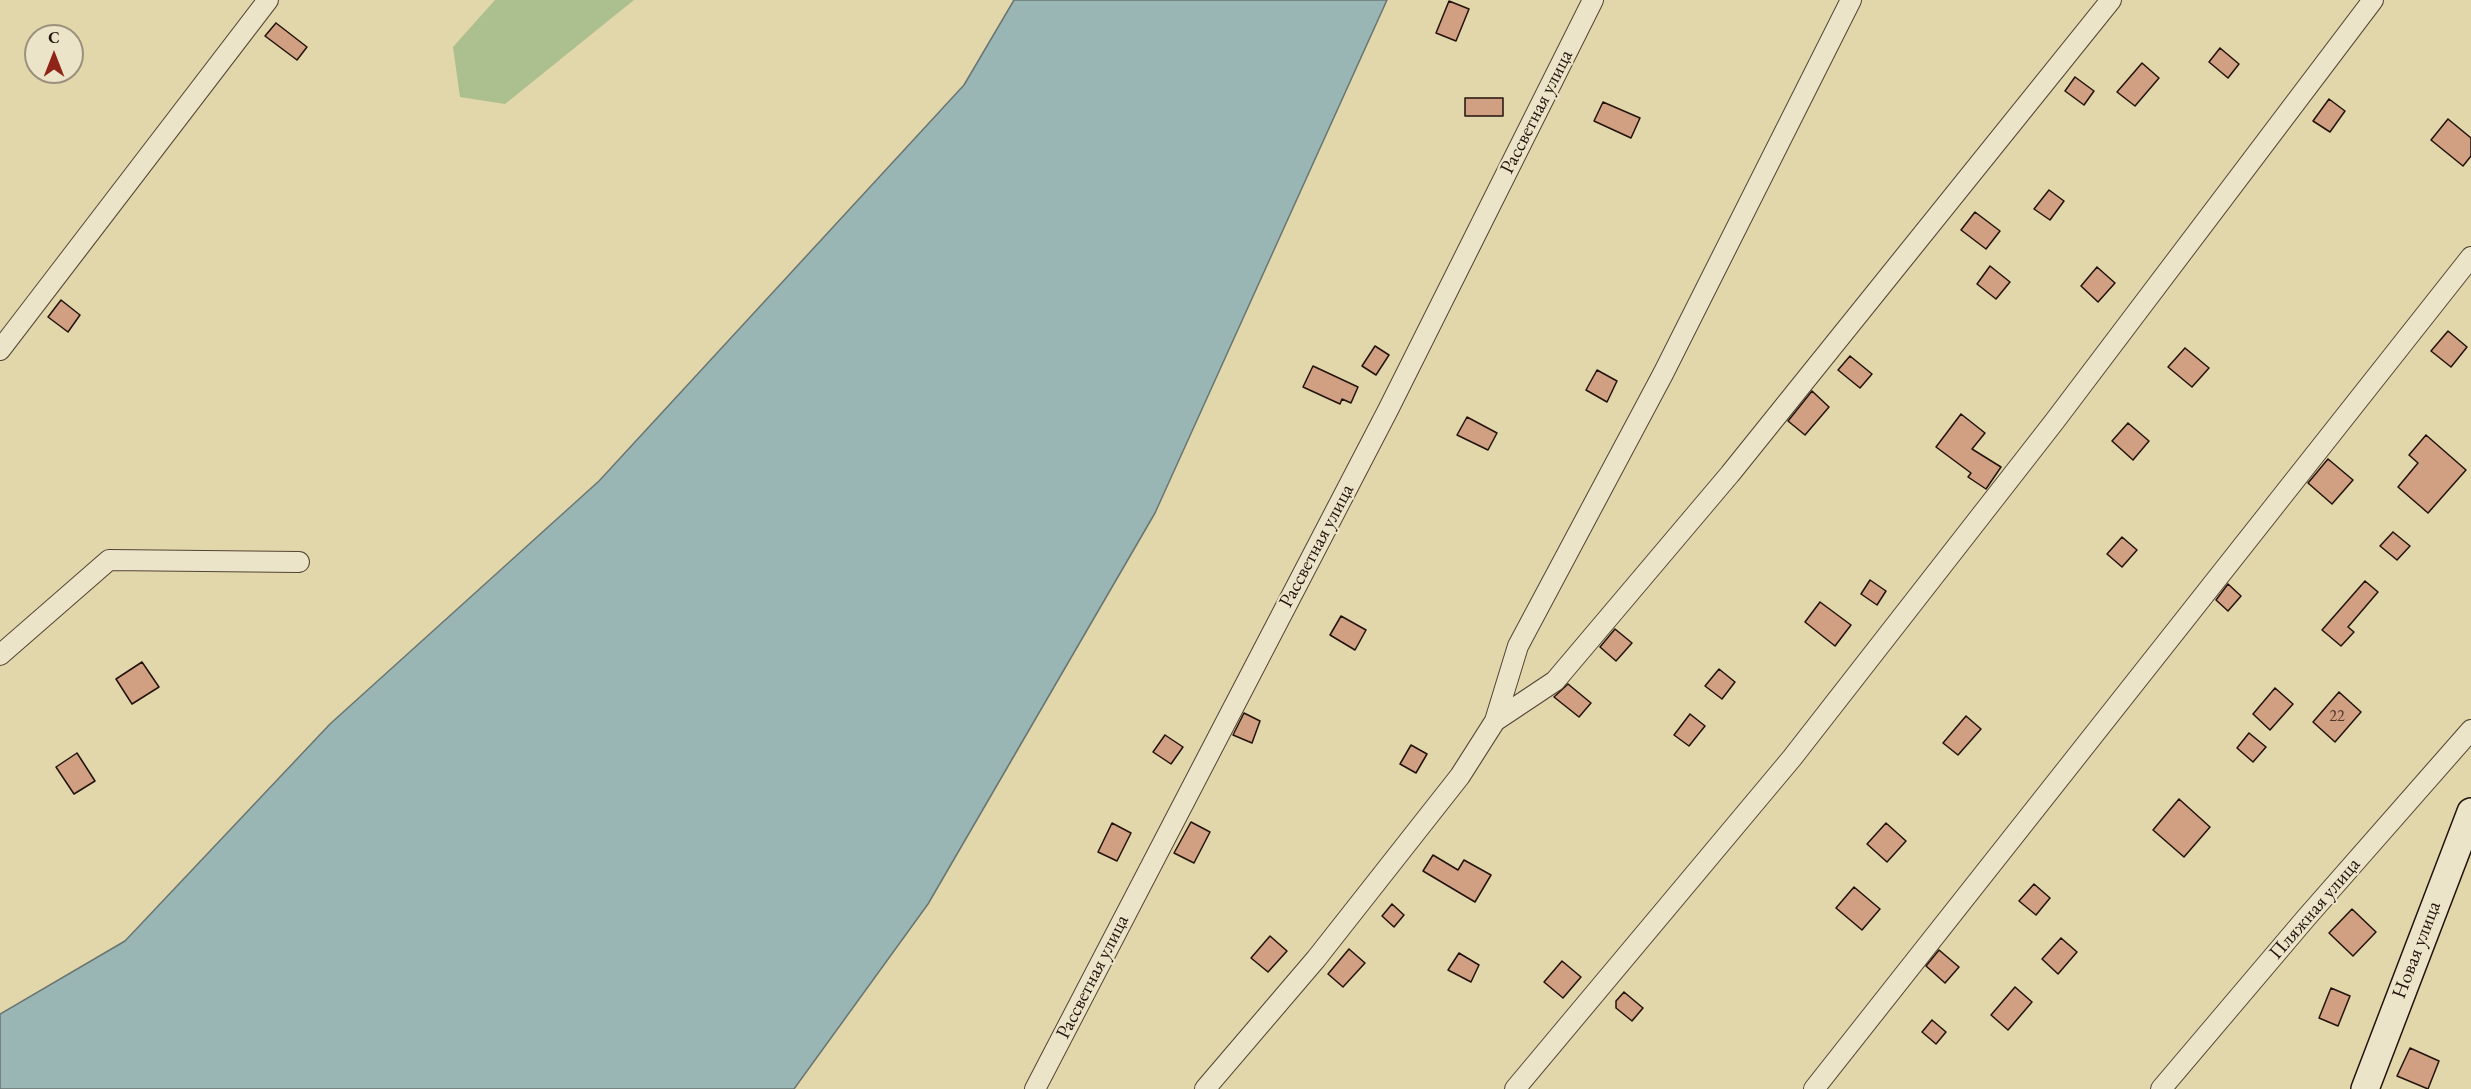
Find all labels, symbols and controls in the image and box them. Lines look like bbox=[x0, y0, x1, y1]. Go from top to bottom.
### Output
north arrow bbox=[24, 24, 84, 84]
text: С bbox=[48, 27, 60, 48]
street label: Рассветная улица bbox=[1495, 46, 1579, 178]
street label: Рассветная улица bbox=[1274, 480, 1360, 612]
house number: 22 bbox=[2329, 707, 2345, 727]
street label: Пляжная улица bbox=[2264, 853, 2366, 965]
street label: Новая улица bbox=[2387, 898, 2447, 1002]
street label: Рассветная улица bbox=[1051, 911, 1135, 1043]

